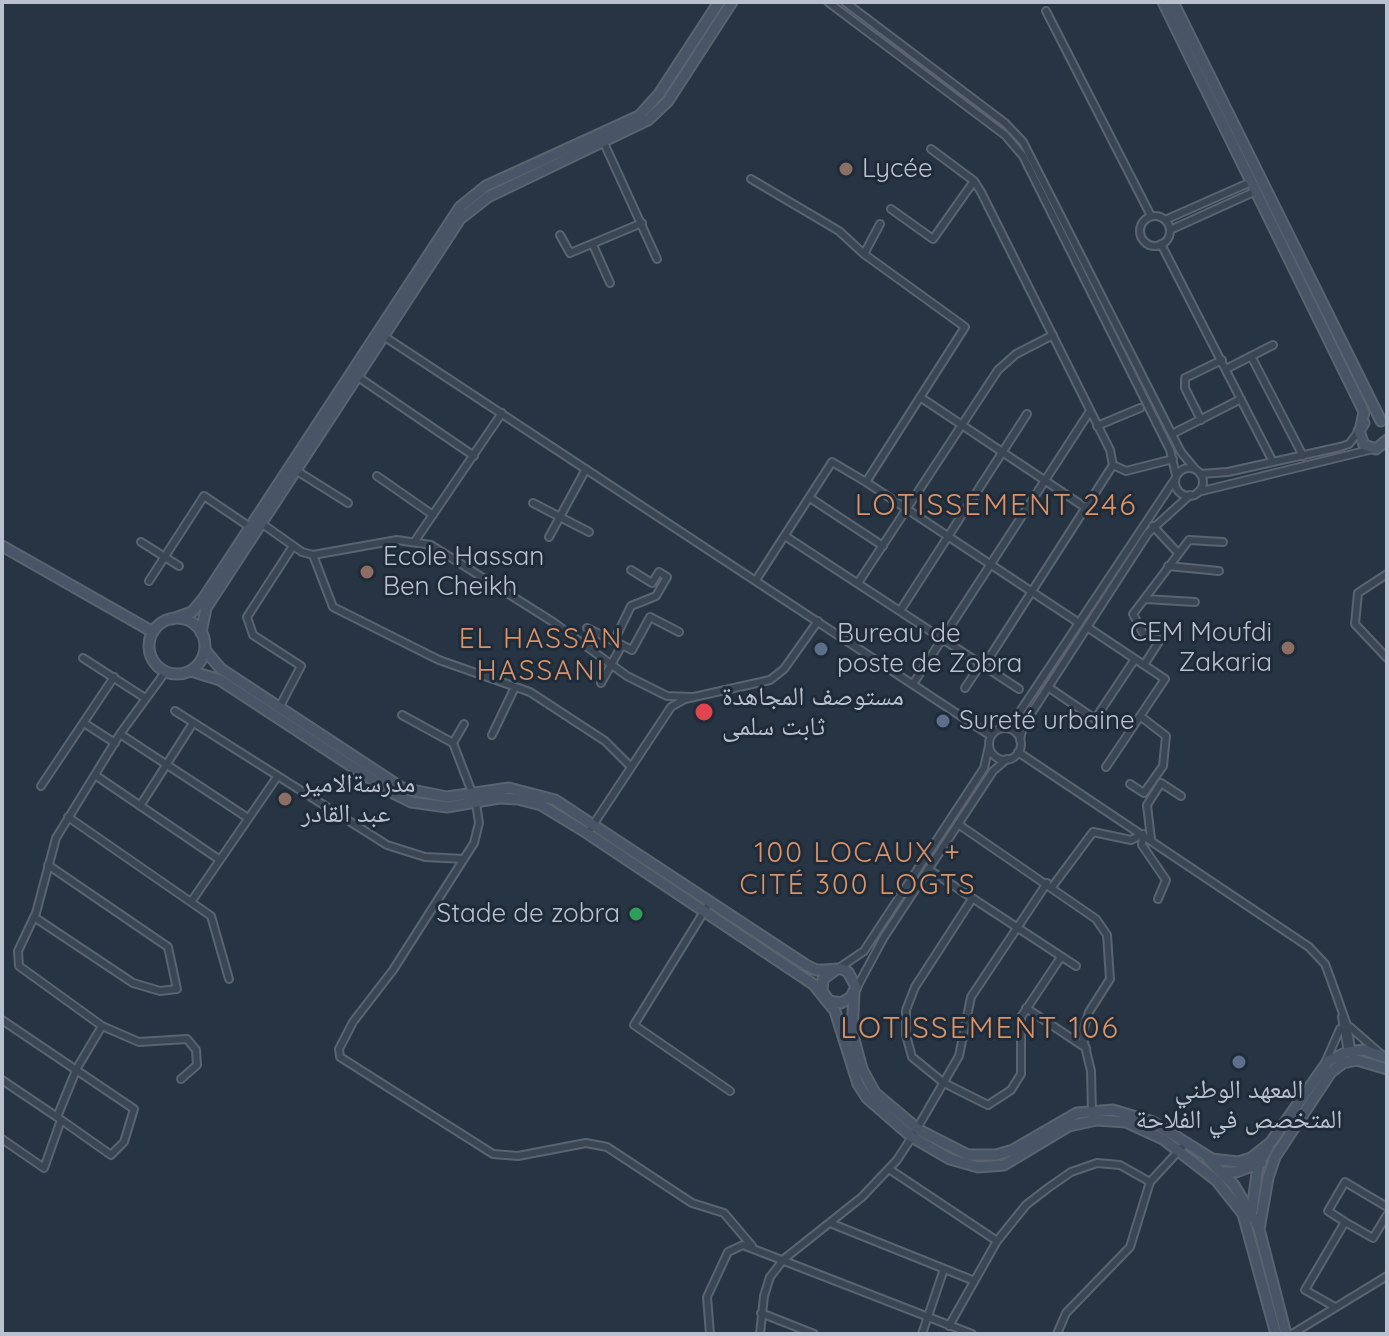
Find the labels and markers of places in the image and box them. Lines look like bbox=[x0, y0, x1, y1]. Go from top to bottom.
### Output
place label: Lycée bbox=[862, 153, 933, 185]
marker: Lycée bbox=[837, 160, 855, 178]
place label: Ecole Hassan Ben Cheikh bbox=[383, 541, 544, 602]
marker: Ecole Hassan Ben Cheikh bbox=[358, 563, 376, 581]
place label: CEM Moufdi Zakaria bbox=[1130, 617, 1272, 678]
place label: Bureau de poste de Zobra bbox=[837, 618, 1022, 680]
marker: CEM Moufdi Zakaria bbox=[1279, 639, 1297, 657]
marker: Bureau de poste de Zobra bbox=[812, 640, 830, 658]
place label: مستوصف المجاهدة ثابت سلمى bbox=[722, 681, 904, 742]
marker: مستوصف المجاهدة ثابت سلمى bbox=[693, 701, 715, 723]
place label: Sureté urbaine bbox=[959, 705, 1135, 737]
marker: Sureté urbaine bbox=[934, 712, 952, 730]
place label: مدرسةالامير عبد القادر bbox=[301, 768, 415, 830]
marker: مدرسةالامير عبد القادر bbox=[276, 790, 294, 808]
place label: Stade de zobra bbox=[437, 898, 620, 930]
marker: Stade de zobra bbox=[627, 905, 645, 923]
marker: المعهد الوطني المتخصص في الفلاحة bbox=[1230, 1053, 1248, 1071]
place label: المعهد الوطني المتخصص في الفلاحة bbox=[1136, 1074, 1342, 1136]

